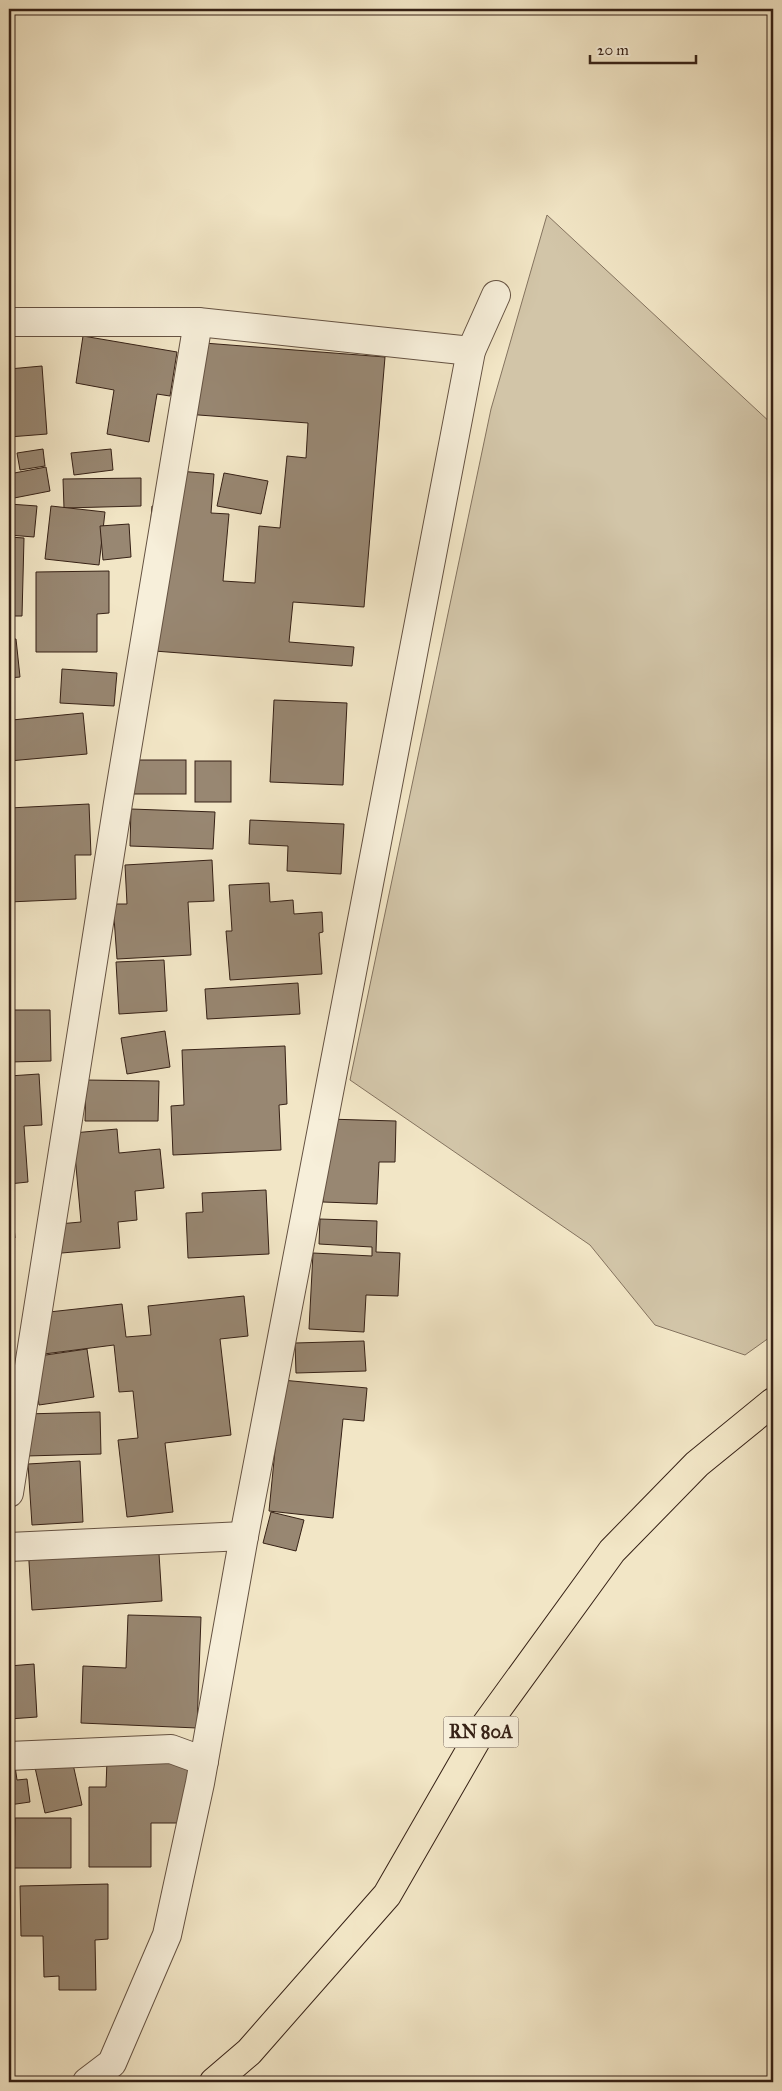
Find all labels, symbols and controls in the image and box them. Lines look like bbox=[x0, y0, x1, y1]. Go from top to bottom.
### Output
scale bar bbox=[590, 32, 696, 64]
text: 20 m bbox=[597, 41, 629, 59]
road number: RN 80A bbox=[444, 1716, 518, 1748]

